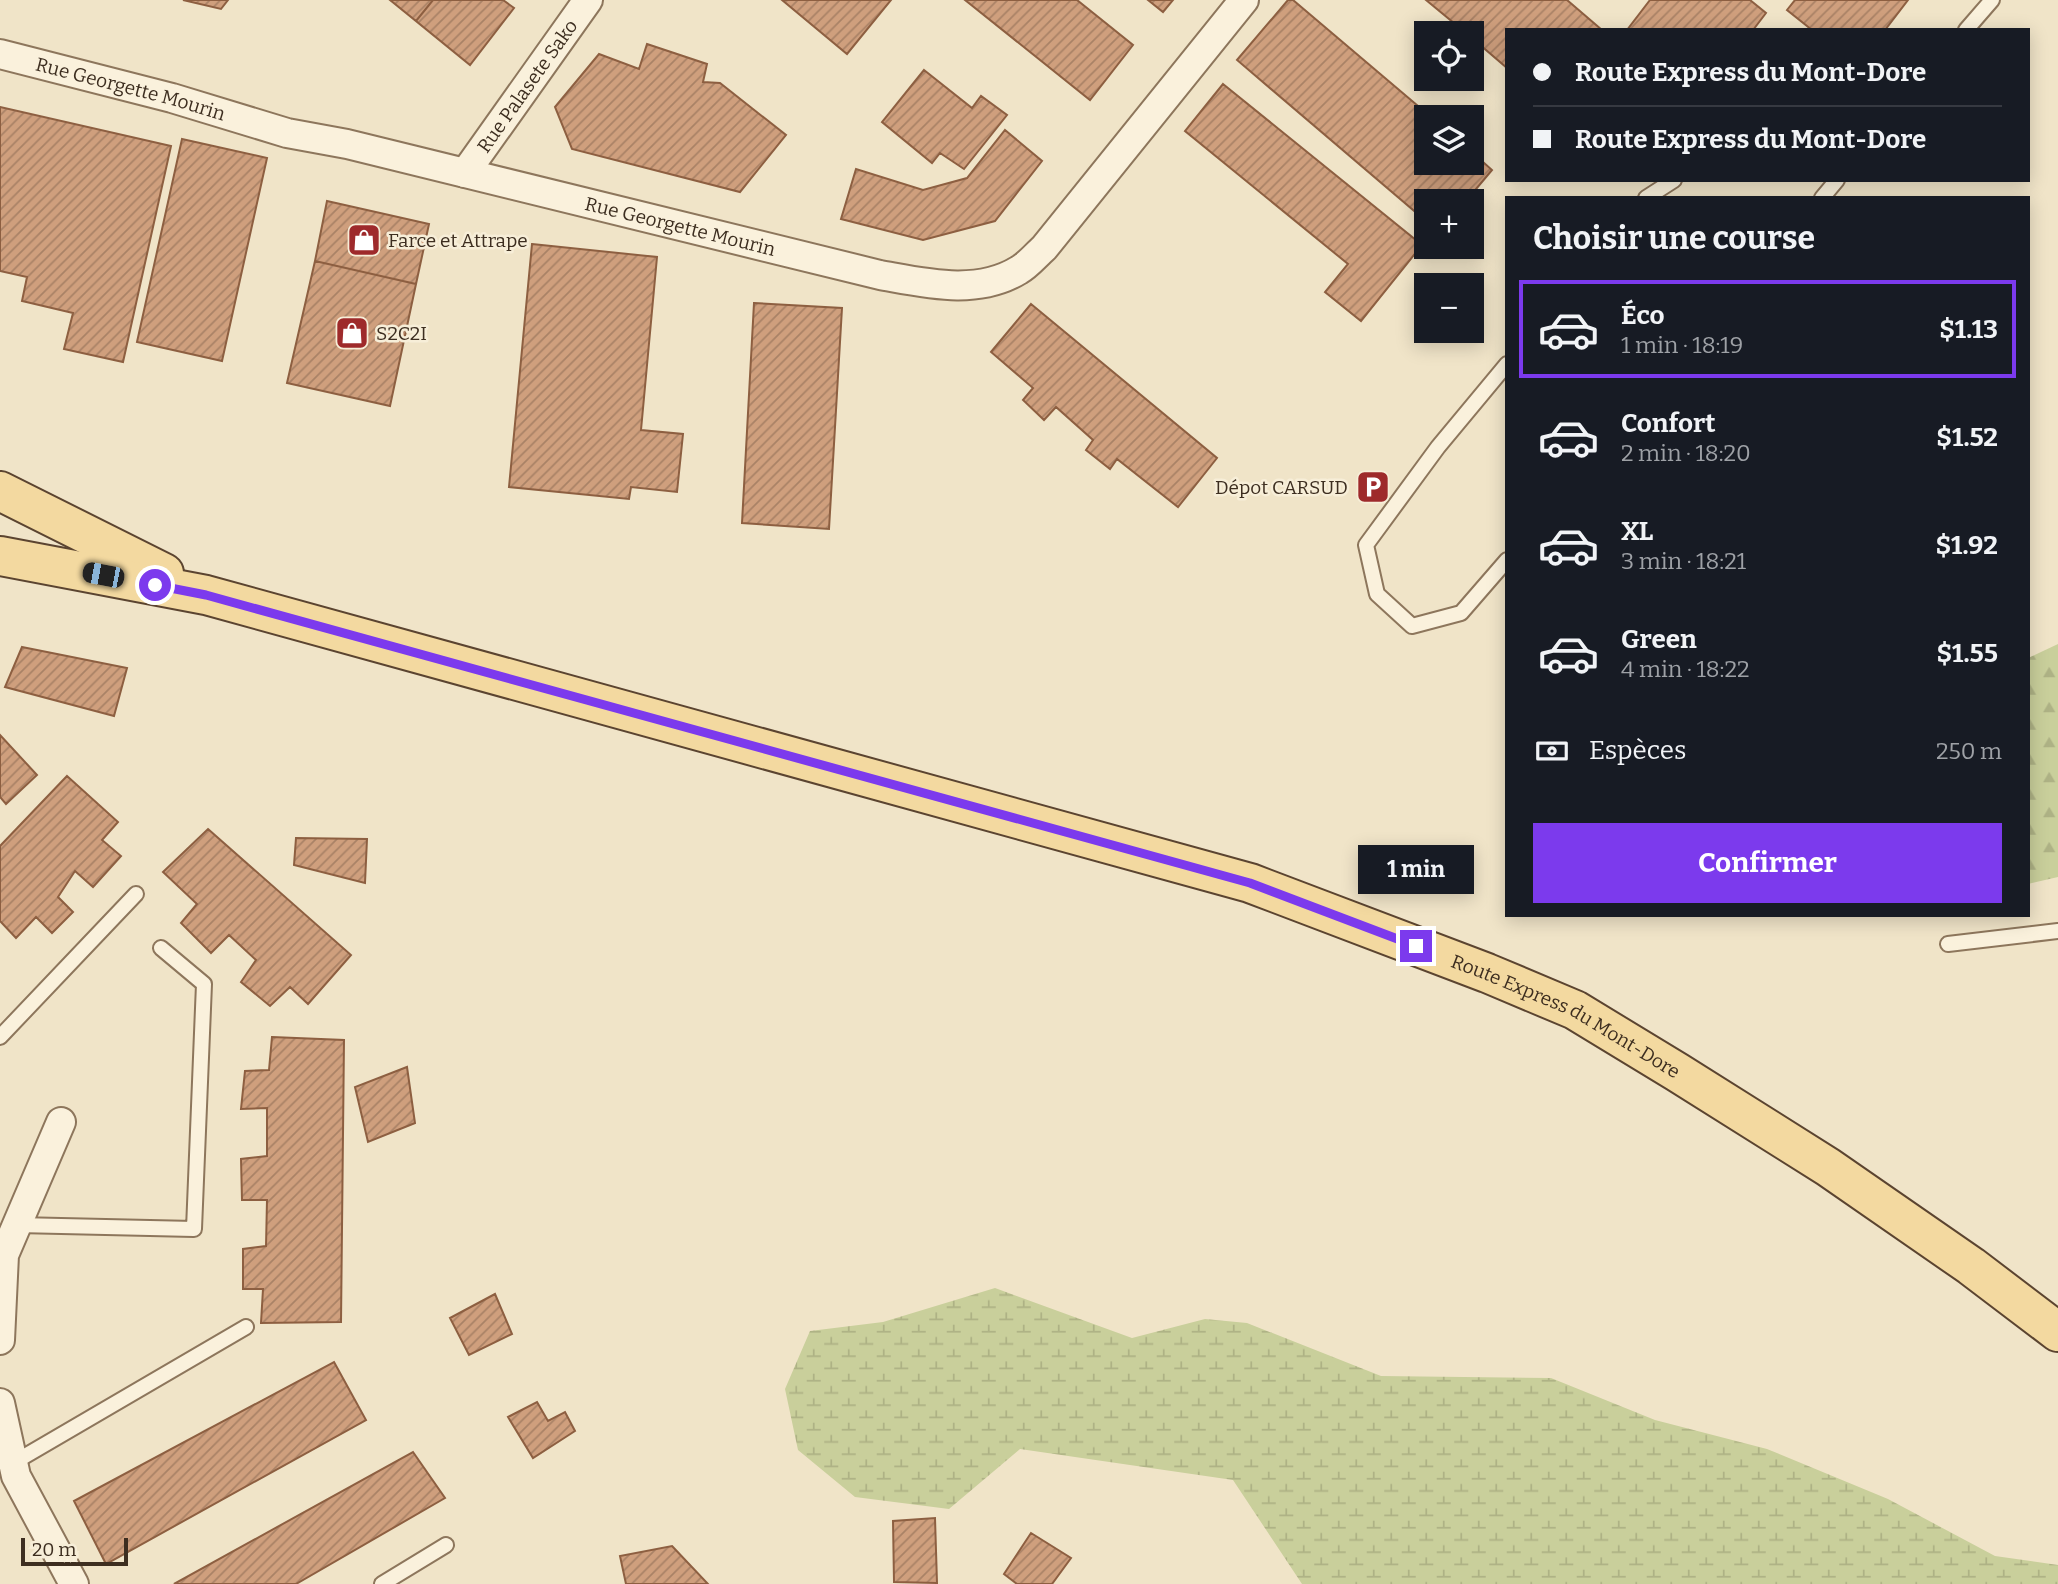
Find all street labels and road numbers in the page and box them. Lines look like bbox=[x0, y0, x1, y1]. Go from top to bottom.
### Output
street label: Rue Palasete Sako bbox=[472, 15, 582, 157]
street label: Rue Georgette Mourin bbox=[33, 52, 228, 125]
street label: Rue Georgette Mourin bbox=[583, 191, 778, 260]
street label: Route Express du Mont-Dore bbox=[1448, 949, 1685, 1083]

